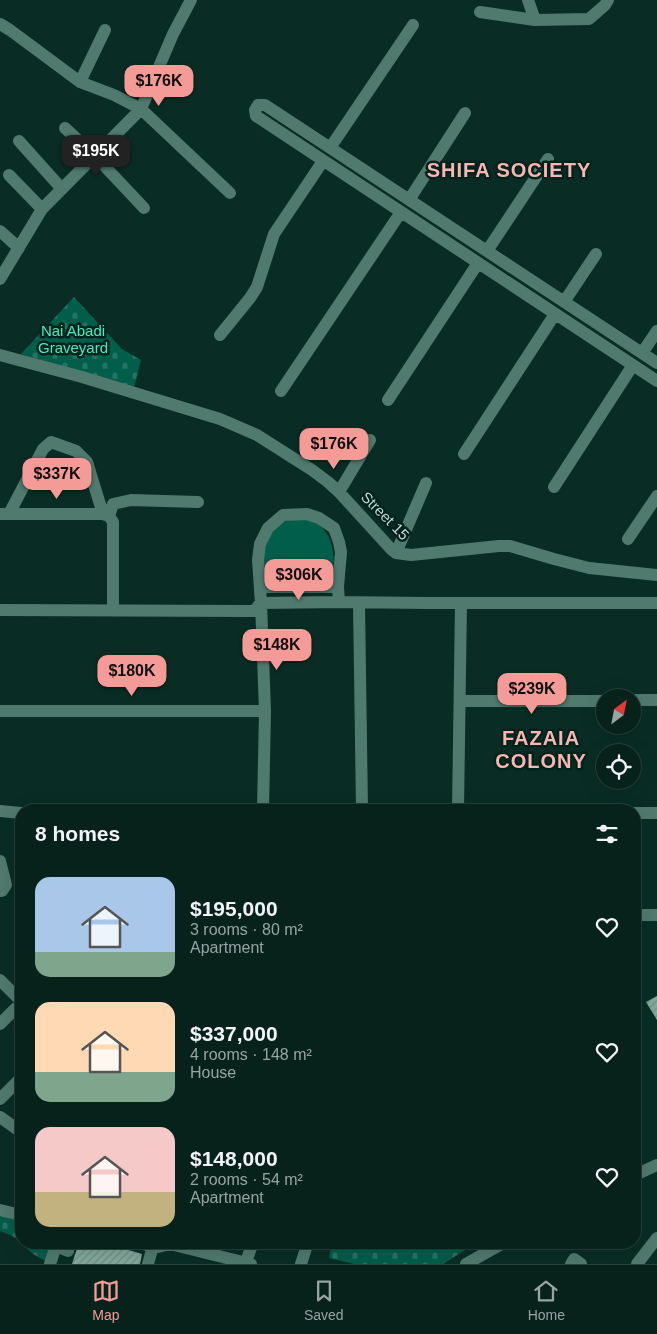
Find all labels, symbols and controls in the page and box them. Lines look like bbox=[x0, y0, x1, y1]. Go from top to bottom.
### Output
pin: $176K bbox=[124, 64, 194, 107]
text: $176K bbox=[135, 72, 183, 89]
pin: $195K bbox=[61, 134, 131, 177]
text: $195K bbox=[72, 142, 120, 159]
district label: SHIFA SOCIETY bbox=[427, 159, 591, 181]
park label: Nai Abadi Graveyard bbox=[38, 322, 108, 356]
pin: $176K bbox=[299, 428, 369, 470]
text: $176K bbox=[310, 435, 358, 452]
pin: $337K bbox=[22, 458, 92, 500]
text: $337K bbox=[33, 465, 81, 482]
street label: Street 15 bbox=[358, 488, 413, 543]
pin: $306K bbox=[264, 558, 334, 601]
text: $306K bbox=[275, 566, 323, 583]
pin: $148K bbox=[242, 628, 312, 671]
text: $148K bbox=[253, 636, 301, 653]
pin: $180K bbox=[97, 654, 167, 697]
text: $180K bbox=[108, 662, 156, 679]
pin: $239K bbox=[497, 672, 567, 715]
text: $239K bbox=[508, 680, 556, 697]
north arrow bbox=[596, 689, 641, 734]
map controls bbox=[596, 689, 641, 789]
district label: FAZAIA COLONY bbox=[495, 727, 587, 772]
button: locate bbox=[596, 744, 641, 789]
icon: filters bbox=[593, 820, 621, 848]
text: 8 homes bbox=[35, 822, 120, 845]
icon: home bbox=[75, 897, 135, 957]
text: $195,000 bbox=[190, 897, 278, 920]
icon: heart bbox=[593, 913, 621, 941]
text: 3 rooms · 80 m² bbox=[190, 921, 303, 938]
text: Apartment bbox=[190, 939, 264, 956]
icon: home bbox=[75, 1022, 135, 1082]
text: $337,000 bbox=[190, 1022, 278, 1045]
icon: heart bbox=[593, 1038, 621, 1066]
text: 4 rooms · 148 m² bbox=[190, 1046, 312, 1063]
text: House bbox=[190, 1064, 236, 1081]
icon: home bbox=[75, 1147, 135, 1207]
text: $148,000 bbox=[190, 1147, 278, 1170]
icon: heart bbox=[593, 1163, 621, 1191]
text: 2 rooms · 54 m² bbox=[190, 1171, 303, 1188]
text: Apartment bbox=[190, 1189, 264, 1206]
tab: Map bbox=[92, 1277, 120, 1323]
tab: Saved bbox=[304, 1277, 344, 1323]
tab: Home bbox=[528, 1277, 565, 1323]

